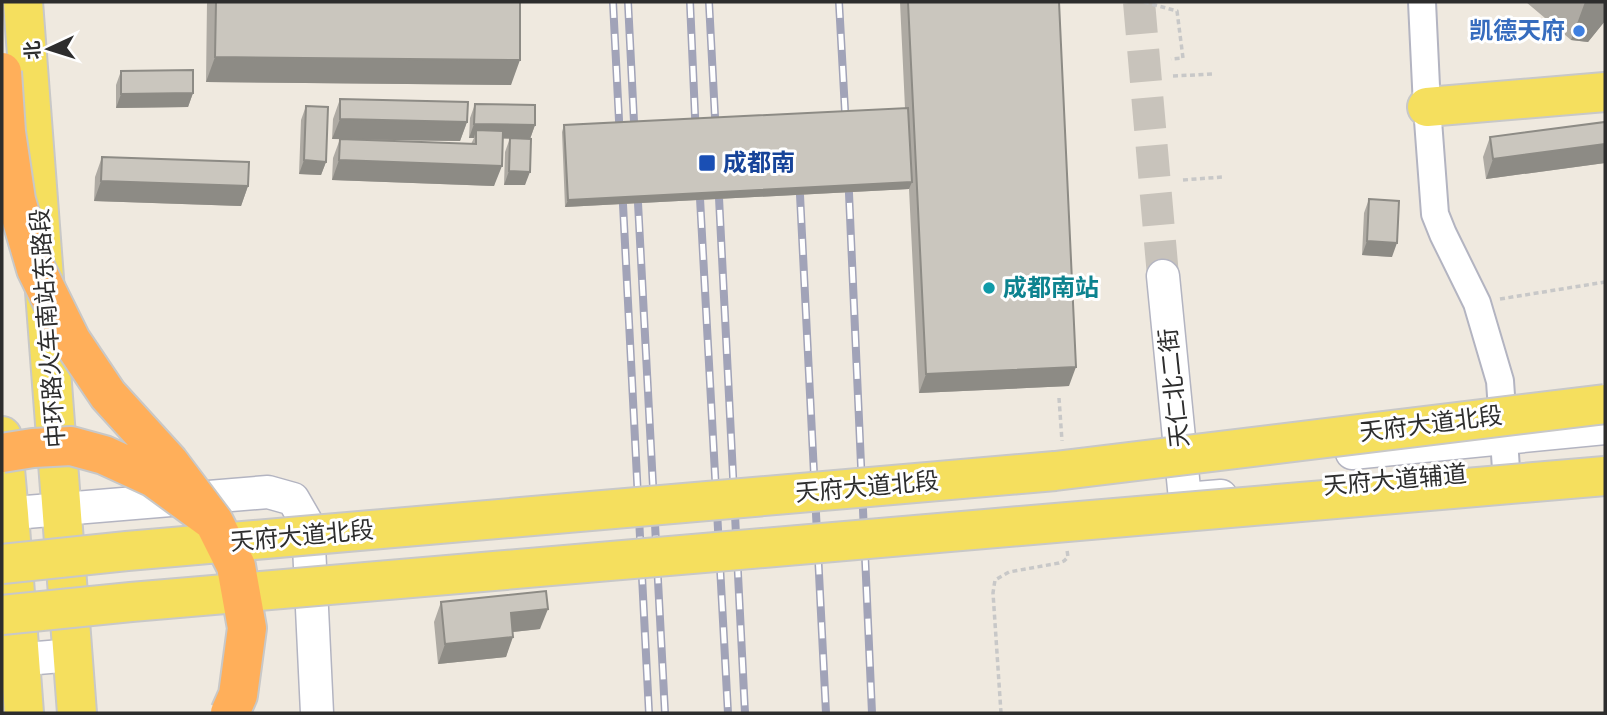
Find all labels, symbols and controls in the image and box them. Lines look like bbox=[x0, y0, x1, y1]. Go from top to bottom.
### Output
north arrow bbox=[14, 14, 84, 84]
place label: 凯德天府 bbox=[1469, 17, 1565, 45]
marker: 凯德天府 bbox=[1571, 23, 1587, 39]
text: 北 bbox=[20, 40, 45, 60]
place label: 成都南 bbox=[723, 149, 795, 177]
marker: 成都南 bbox=[697, 153, 717, 173]
street label: 中环路火车南站东路段 bbox=[26, 207, 70, 449]
place label: 成都南站 bbox=[1003, 274, 1099, 302]
marker: 成都南站 bbox=[981, 280, 997, 296]
street label: 天仁北二街 bbox=[1154, 327, 1194, 449]
street label: 天府大道北段 bbox=[1358, 401, 1504, 447]
street label: 天府大道辅道 bbox=[1322, 460, 1468, 500]
street label: 天府大道北段 bbox=[794, 467, 940, 507]
street label: 天府大道北段 bbox=[229, 516, 375, 556]

